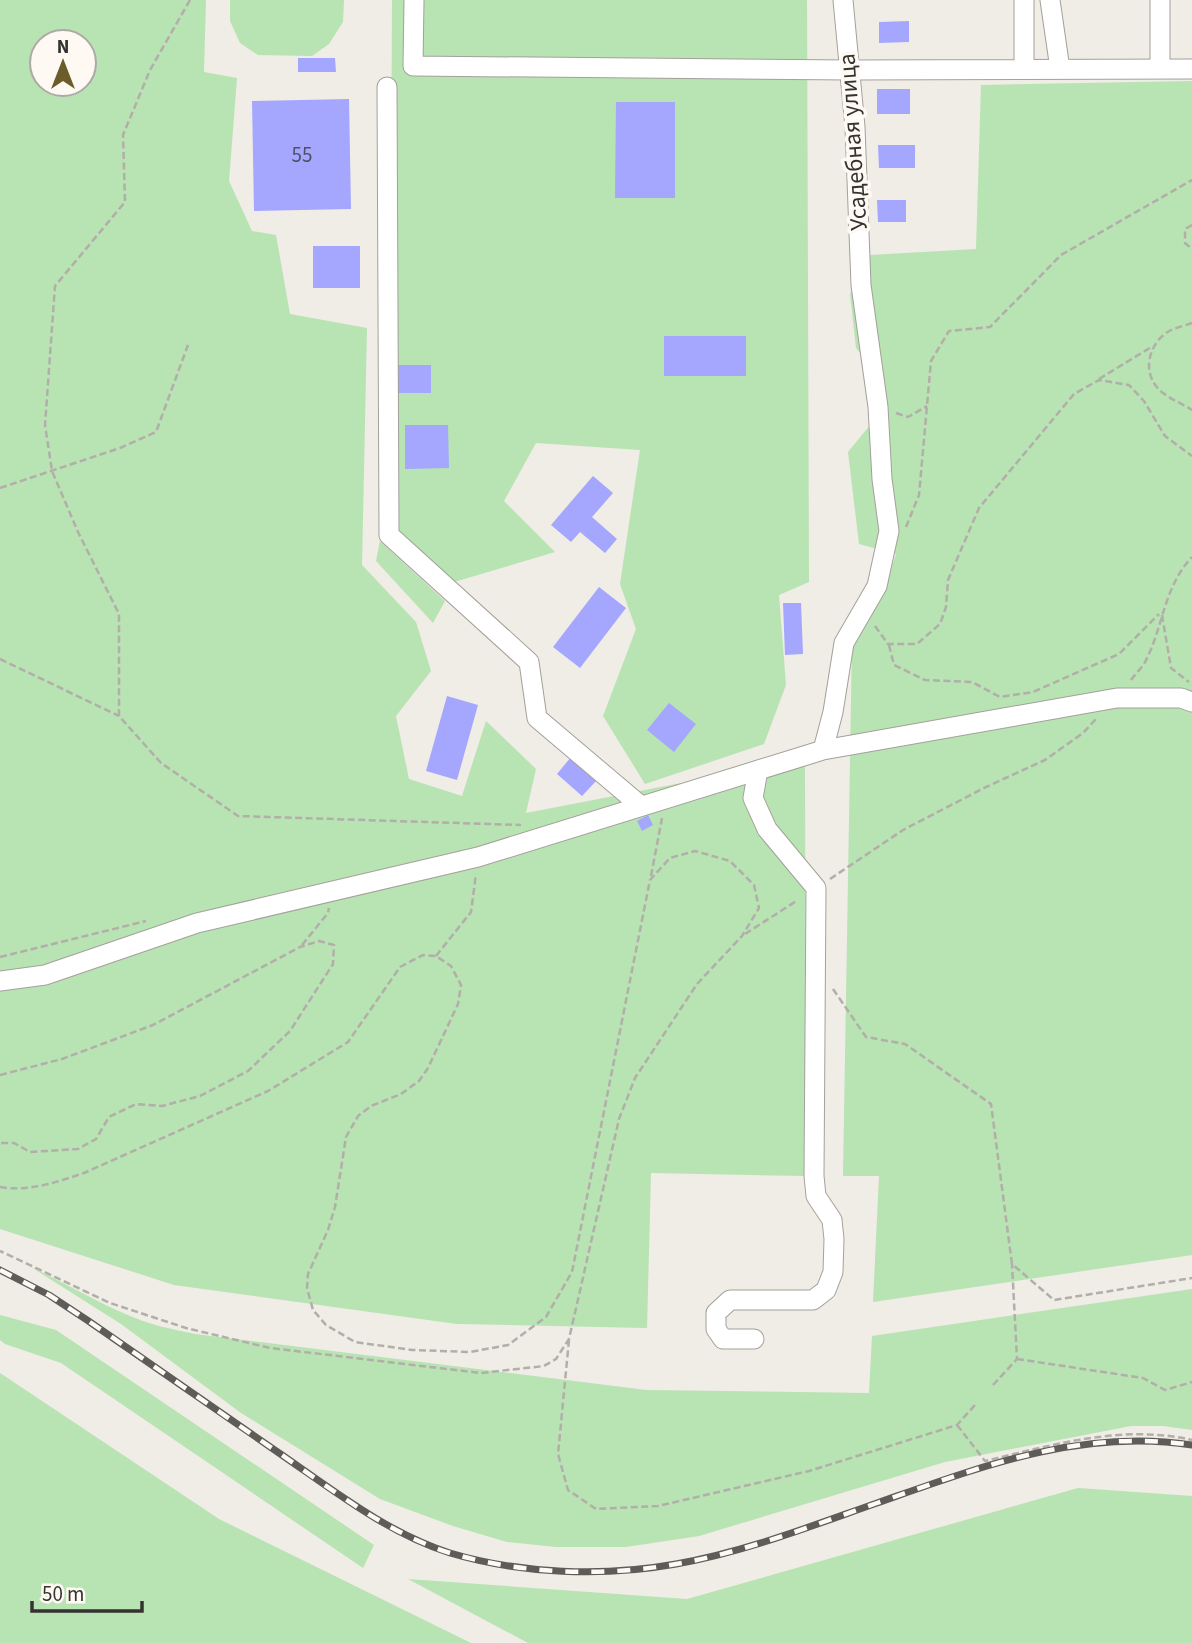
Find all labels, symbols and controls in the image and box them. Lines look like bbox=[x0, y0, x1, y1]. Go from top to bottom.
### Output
north arrow bbox=[28, 28, 98, 98]
text: N bbox=[57, 34, 69, 61]
street label: Усадебная улица bbox=[829, 52, 877, 232]
house number: 55 bbox=[292, 140, 312, 170]
scale bar bbox=[32, 1570, 142, 1614]
text: 50 m bbox=[42, 1579, 84, 1609]

